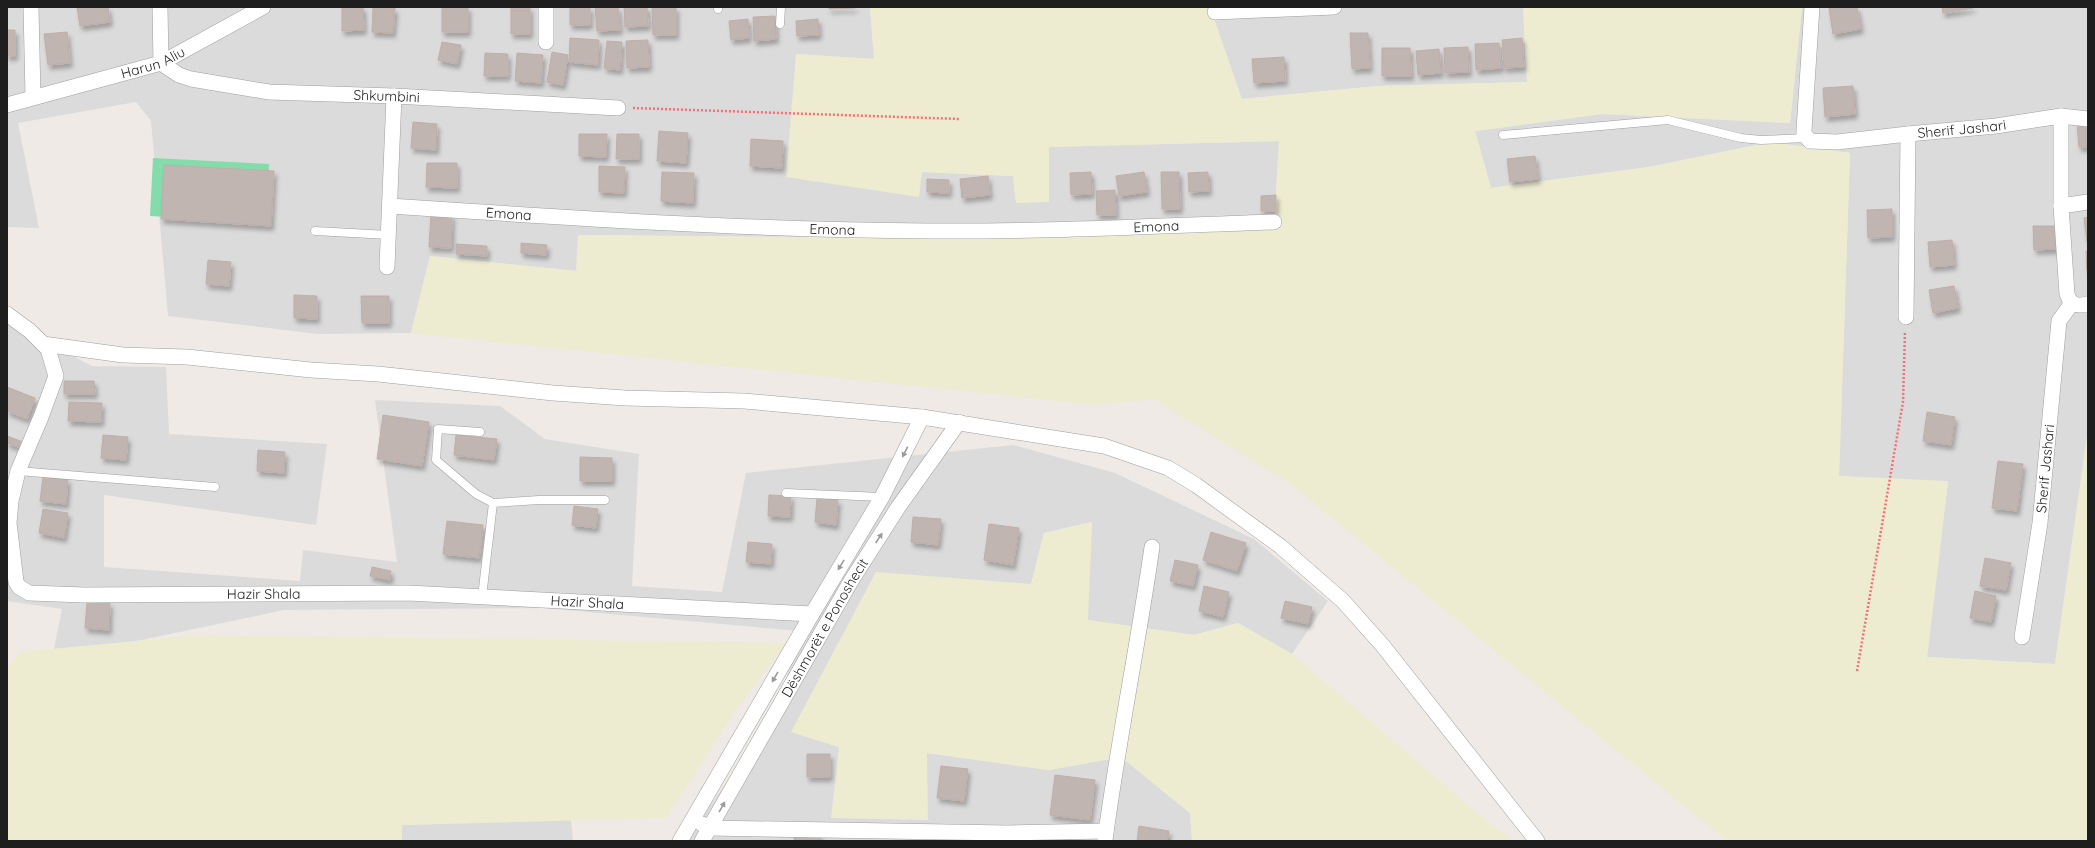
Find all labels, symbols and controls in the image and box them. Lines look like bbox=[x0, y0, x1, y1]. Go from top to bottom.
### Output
street label: Harun Aliu bbox=[119, 43, 188, 83]
street label: Shkumbini bbox=[353, 86, 420, 106]
street label: Sherif Jashari bbox=[1917, 116, 2007, 142]
street label: Emona bbox=[485, 203, 532, 224]
street label: Emona bbox=[1133, 217, 1180, 236]
street label: Emona bbox=[809, 220, 855, 239]
street label: Sherif Jashari bbox=[2032, 424, 2058, 514]
one-way arrow bbox=[901, 446, 908, 458]
one-way arrow bbox=[875, 533, 883, 543]
street label: Dëshmorët e Ponoshecit bbox=[777, 555, 872, 701]
one-way arrow bbox=[837, 559, 844, 571]
street label: Hazir Shala bbox=[227, 585, 300, 603]
street label: Hazir Shala bbox=[550, 591, 625, 613]
one-way arrow bbox=[771, 671, 778, 683]
one-way arrow bbox=[718, 801, 725, 813]

